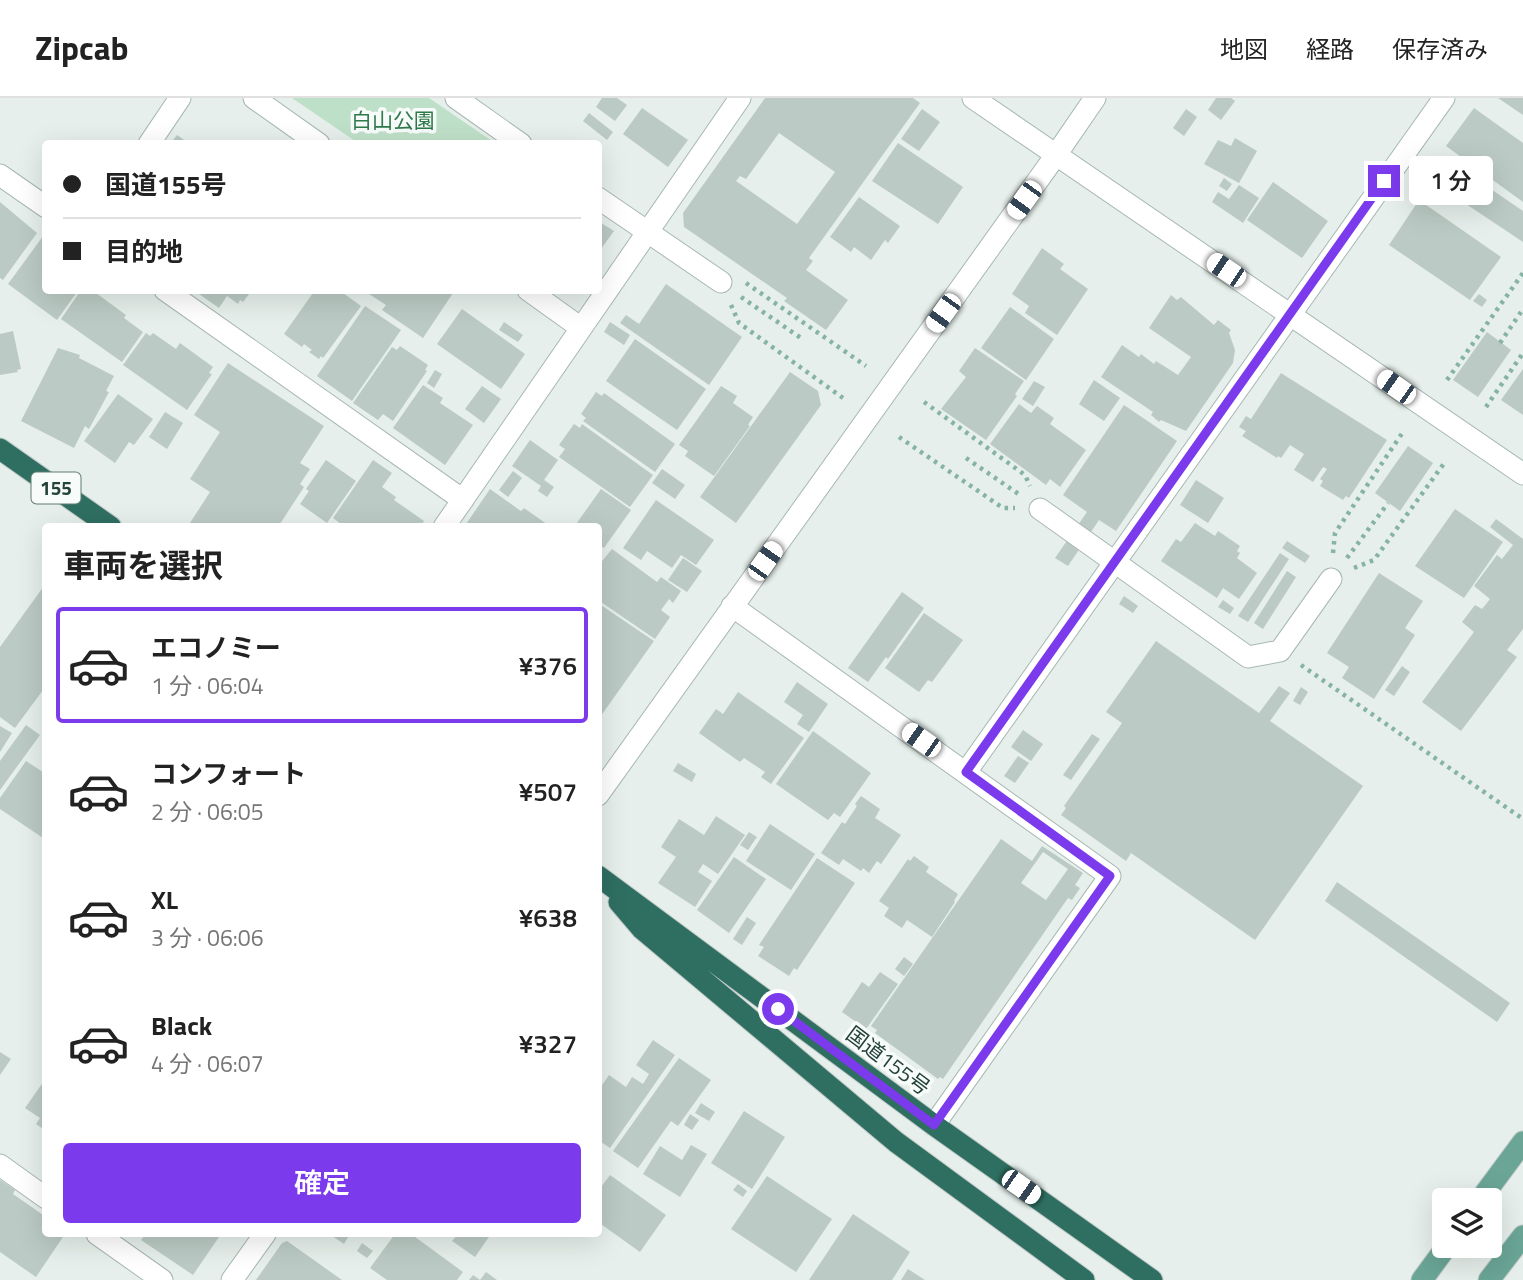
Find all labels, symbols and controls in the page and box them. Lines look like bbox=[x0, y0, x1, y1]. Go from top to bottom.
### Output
text: Zipcab bbox=[35, 23, 129, 73]
text: 地図 bbox=[1220, 31, 1268, 67]
text: 経路 bbox=[1306, 31, 1354, 67]
text: 保存済み bbox=[1392, 31, 1488, 67]
park label: 白山公園 bbox=[351, 104, 435, 136]
callout: 1 分 bbox=[1408, 156, 1492, 206]
text: 1 分 bbox=[1431, 163, 1471, 198]
text: 国道155号 bbox=[105, 165, 227, 204]
route end bbox=[1368, 165, 1400, 197]
car bbox=[1004, 177, 1045, 223]
text: 目的地 bbox=[105, 232, 183, 271]
car bbox=[1203, 250, 1250, 290]
car bbox=[923, 290, 964, 336]
car bbox=[1373, 366, 1420, 408]
road number: 155 bbox=[32, 472, 80, 504]
car bbox=[745, 538, 786, 584]
text: 車両を選択 bbox=[63, 541, 223, 589]
text: エコノミー bbox=[151, 628, 281, 667]
icon: car bbox=[67, 634, 130, 697]
text: ¥376 bbox=[519, 646, 577, 685]
text: 1 分 · 06:04 bbox=[151, 668, 264, 703]
car bbox=[898, 719, 945, 761]
text: コンフォート bbox=[151, 754, 306, 793]
icon: car bbox=[67, 760, 130, 823]
text: ¥507 bbox=[519, 772, 577, 811]
text: 2 分 · 06:05 bbox=[151, 794, 264, 829]
text: XL bbox=[151, 880, 178, 919]
icon: car bbox=[67, 886, 130, 949]
text: ¥638 bbox=[519, 898, 577, 937]
text: 3 分 · 06:06 bbox=[151, 920, 264, 955]
route start bbox=[762, 993, 794, 1025]
text: Black bbox=[151, 1006, 212, 1045]
icon: car bbox=[67, 1012, 130, 1075]
street label: 国道155号 bbox=[840, 1018, 937, 1103]
text: ¥327 bbox=[519, 1024, 577, 1063]
text: 4 分 · 06:07 bbox=[151, 1046, 264, 1081]
button: 確定 bbox=[63, 1143, 581, 1223]
car bbox=[998, 1166, 1045, 1208]
map controls bbox=[1432, 1188, 1502, 1258]
button: layers bbox=[1432, 1188, 1502, 1258]

